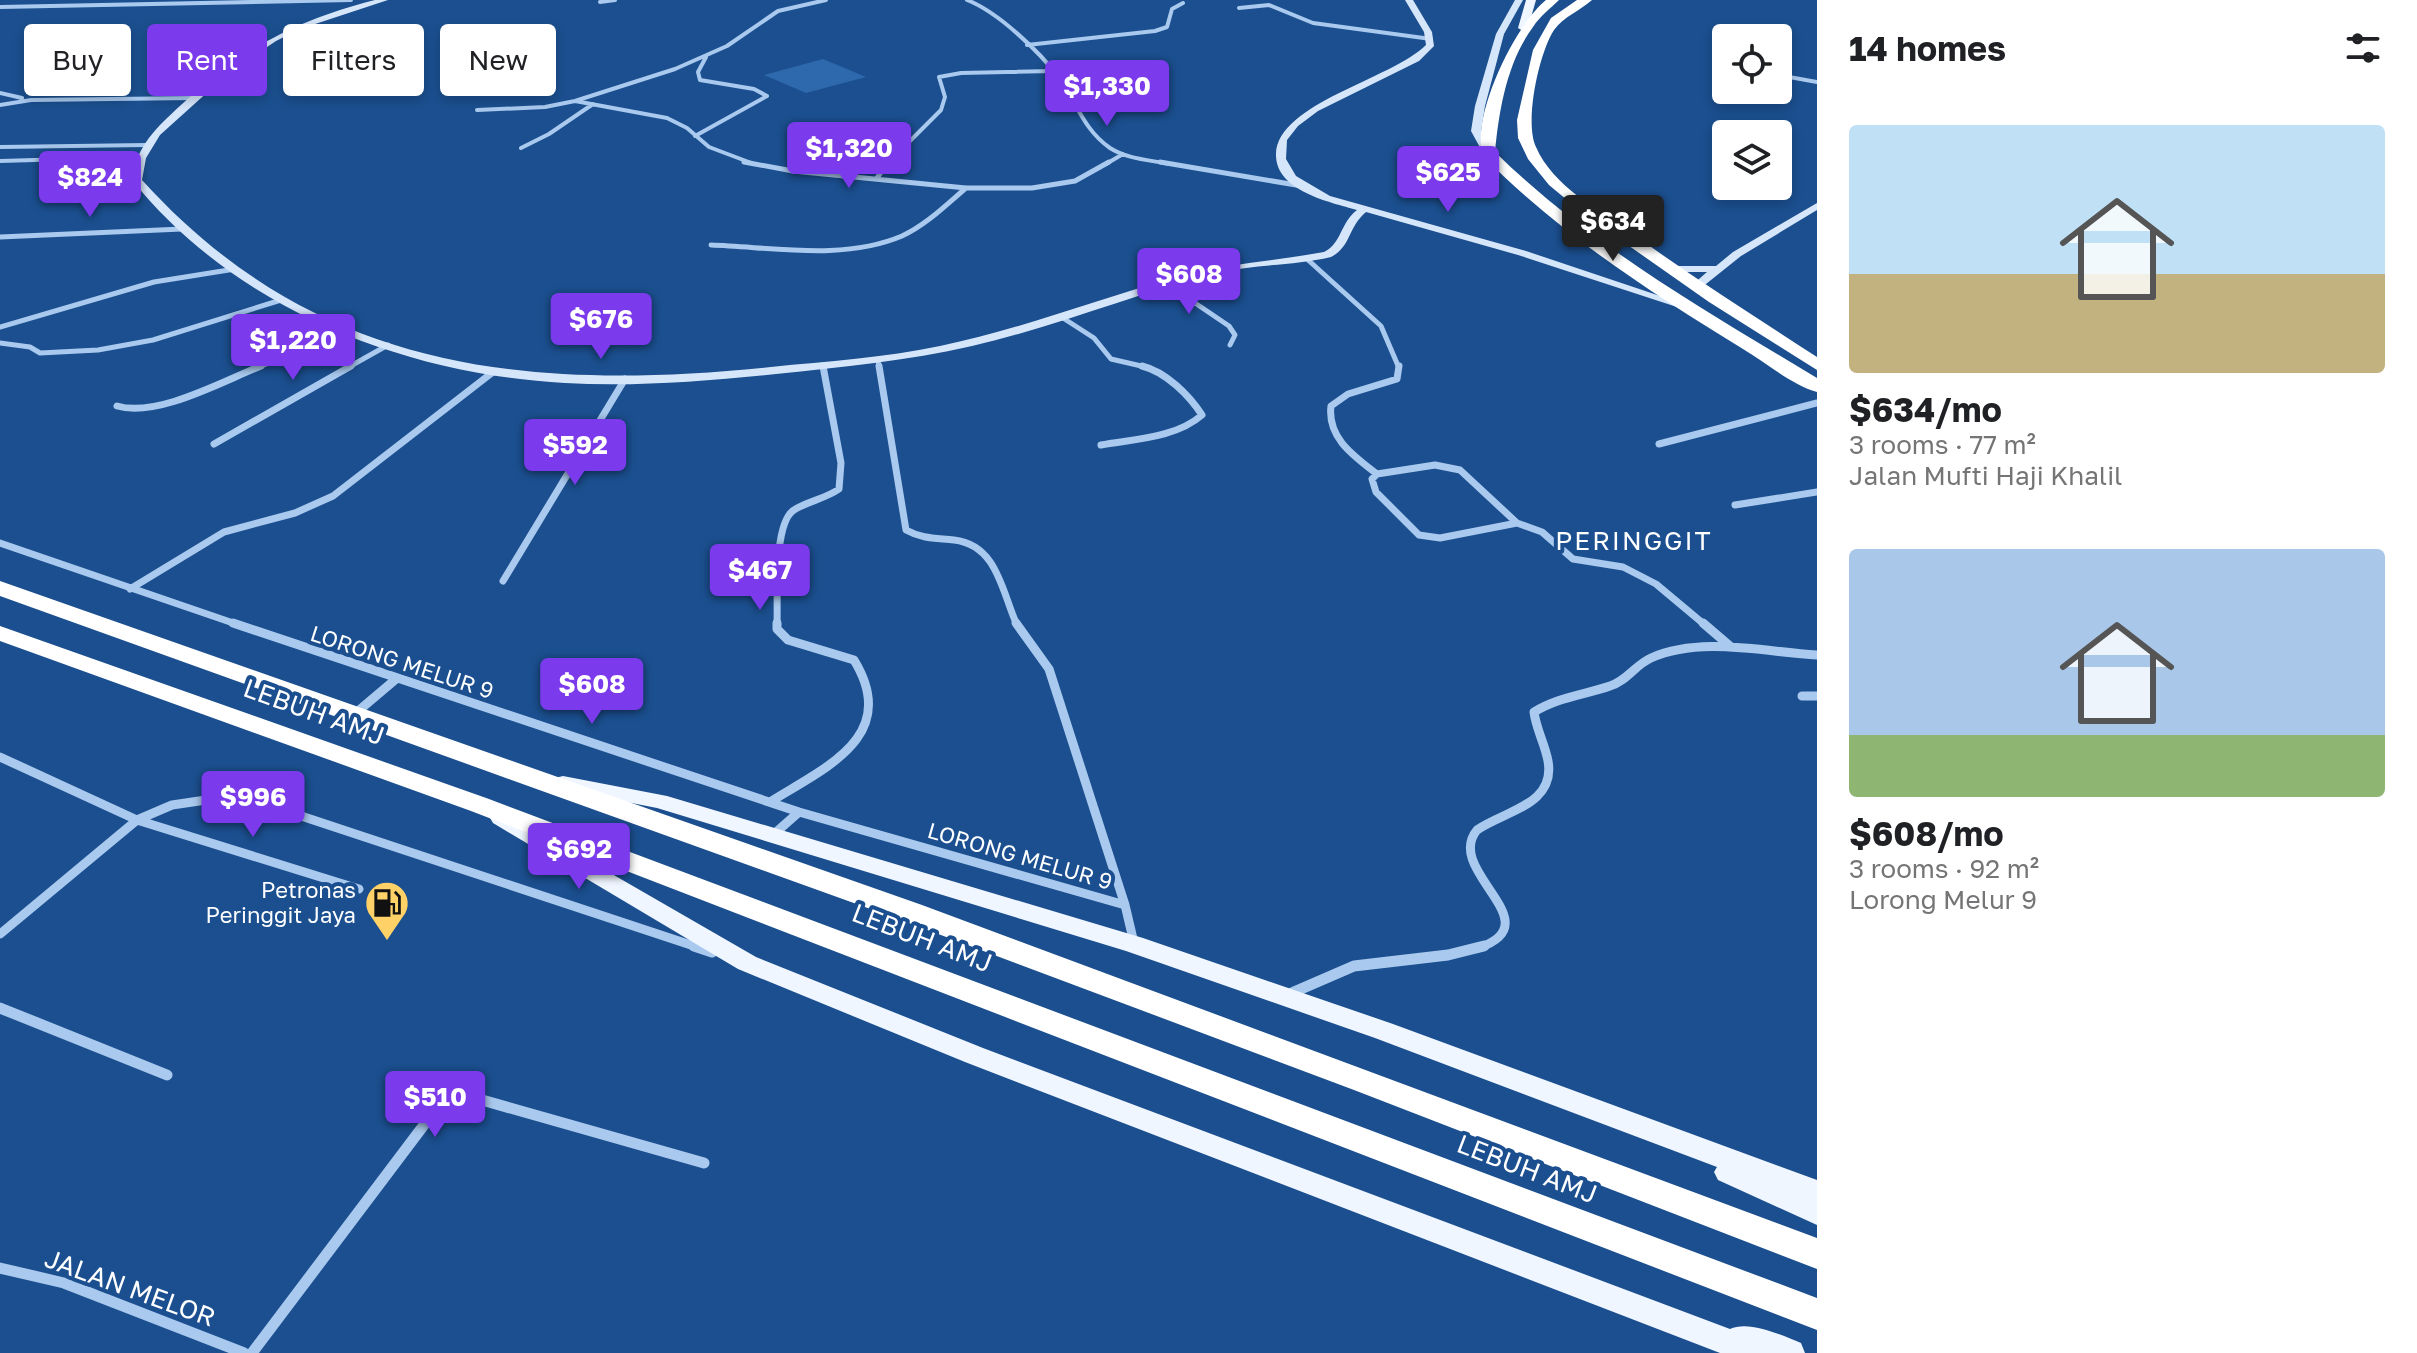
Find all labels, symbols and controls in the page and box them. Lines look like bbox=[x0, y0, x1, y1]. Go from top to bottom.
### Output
chip: Buy bbox=[24, 24, 131, 96]
chip: Rent bbox=[147, 24, 267, 96]
chip: Filters bbox=[283, 24, 424, 96]
chip: New bbox=[440, 24, 556, 96]
map controls bbox=[1712, 24, 1792, 200]
button: locate bbox=[1712, 24, 1792, 104]
icon: filters bbox=[2341, 26, 2385, 70]
text: 14 homes bbox=[1849, 28, 2006, 68]
pin: $1,330 bbox=[1042, 60, 1172, 128]
text: $1,330 bbox=[1063, 70, 1151, 101]
button: layers bbox=[1712, 120, 1792, 200]
pin: $1,320 bbox=[784, 122, 914, 190]
text: $1,320 bbox=[805, 132, 893, 163]
pin: $625 bbox=[1401, 146, 1495, 214]
pin: $824 bbox=[43, 151, 137, 219]
text: $625 bbox=[1415, 156, 1481, 187]
text: $824 bbox=[57, 161, 123, 192]
icon: home bbox=[2045, 177, 2189, 321]
pin: $634 bbox=[1566, 195, 1660, 263]
text: $634 bbox=[1580, 205, 1646, 236]
pin: $608 bbox=[1142, 248, 1236, 316]
text: $608 bbox=[1155, 258, 1223, 289]
pin: $676 bbox=[554, 293, 648, 361]
text: $676 bbox=[569, 303, 633, 334]
pin: $1,220 bbox=[228, 314, 358, 382]
text: $1,220 bbox=[249, 324, 337, 355]
text: $634/mo bbox=[1849, 389, 2002, 429]
pin: $592 bbox=[528, 419, 622, 487]
text: $592 bbox=[542, 429, 608, 460]
text: 3 rooms · 77 m² bbox=[1849, 429, 2036, 460]
text: Jalan Mufti Haji Khalil bbox=[1849, 460, 2122, 491]
district label: PERINGGIT bbox=[1555, 525, 1713, 556]
pin: $467 bbox=[713, 544, 807, 612]
text: $467 bbox=[728, 554, 792, 585]
icon: home bbox=[2045, 601, 2189, 745]
street label: LORONG MELUR 9 bbox=[307, 619, 497, 704]
pin: $608 bbox=[545, 658, 639, 726]
text: $608 bbox=[558, 668, 626, 699]
street label: LEBUH AMJ bbox=[240, 672, 389, 751]
pin: $996 bbox=[206, 771, 300, 839]
text: $996 bbox=[220, 781, 286, 812]
text: $608/mo bbox=[1849, 813, 2004, 853]
street label: LORONG MELUR 9 bbox=[925, 816, 1116, 895]
pin: $692 bbox=[532, 823, 626, 891]
text: $692 bbox=[546, 833, 612, 864]
text: 3 rooms · 92 m² bbox=[1849, 853, 2039, 884]
place label: Petronas Peringgit Jaya bbox=[205, 876, 356, 928]
fuel station icon: Petronas Peringgit Jaya bbox=[363, 879, 411, 942]
text: Lorong Melur 9 bbox=[1849, 884, 2037, 915]
street label: LEBUH AMJ bbox=[848, 897, 997, 978]
pin: $510 bbox=[388, 1071, 482, 1139]
text: $510 bbox=[403, 1081, 467, 1112]
street label: LEBUH AMJ bbox=[1453, 1128, 1602, 1209]
street label: JALAN MELOR bbox=[41, 1242, 220, 1333]

